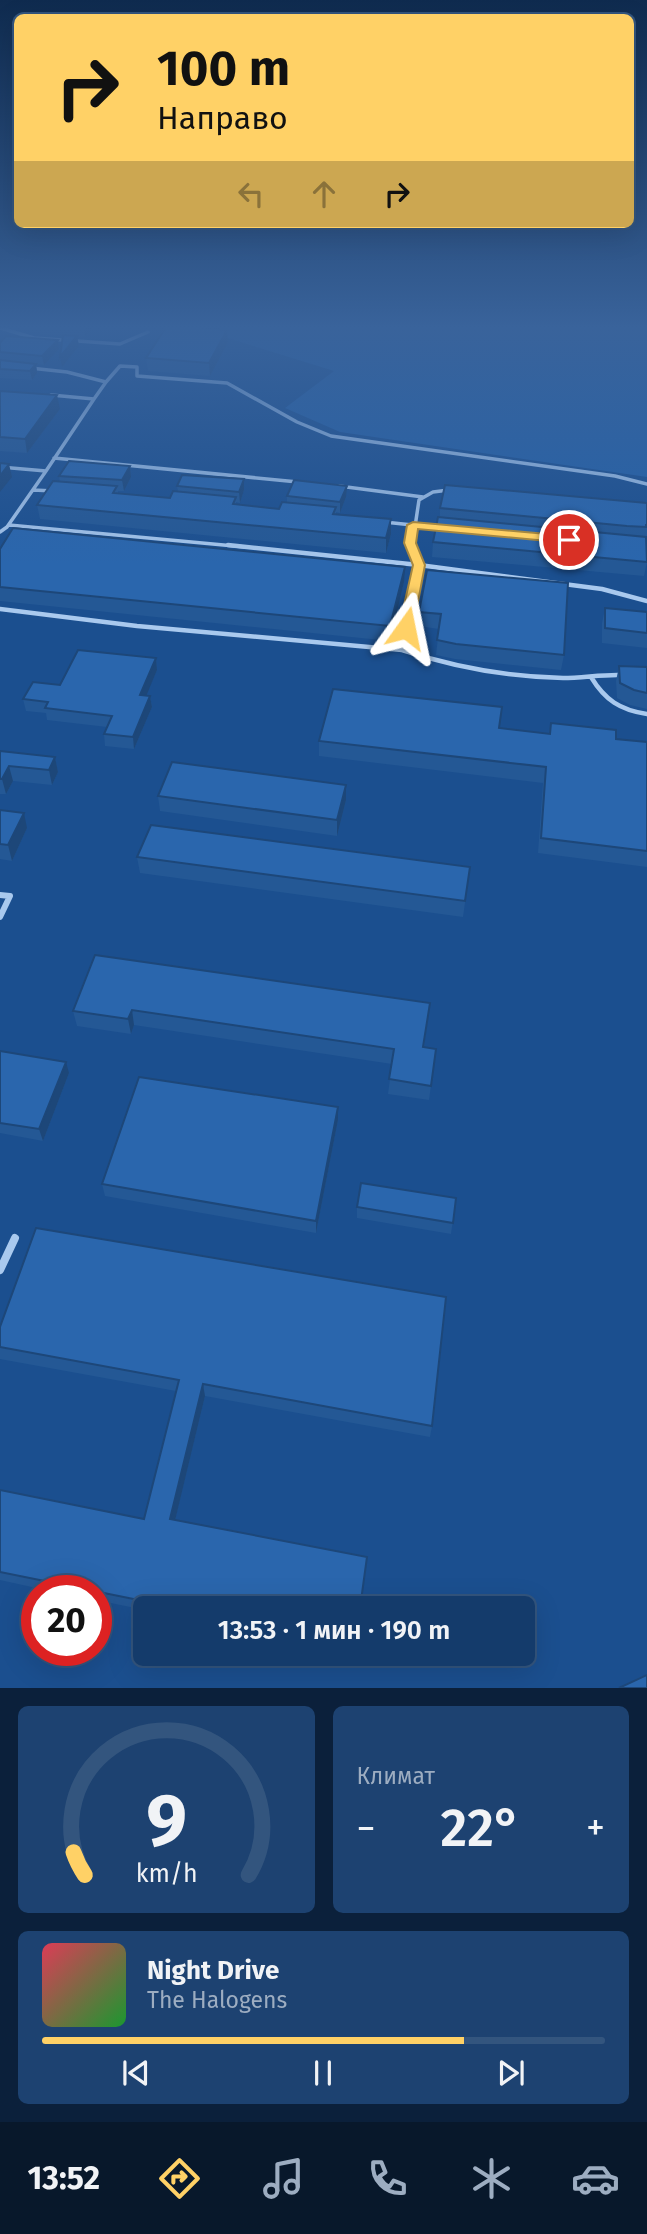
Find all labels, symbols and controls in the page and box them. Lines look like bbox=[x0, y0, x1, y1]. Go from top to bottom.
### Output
text: 100 m bbox=[157, 39, 290, 98]
icon: right bbox=[42, 42, 133, 133]
text: Направо bbox=[157, 99, 288, 137]
icon: left bbox=[232, 175, 270, 213]
icon: ahead bbox=[305, 175, 343, 213]
icon: right bbox=[378, 175, 416, 213]
pin bbox=[539, 510, 599, 570]
icon: arrive bbox=[550, 521, 588, 559]
position arrow bbox=[369, 591, 443, 665]
speed limit sign: 20 bbox=[21, 1575, 112, 1666]
text: 13:53 · 1 мин · 190 m bbox=[218, 1615, 450, 1646]
text: Климат bbox=[357, 1762, 435, 1790]
text: 9 bbox=[146, 1778, 187, 1865]
text: 22° bbox=[441, 1797, 521, 1860]
text: − bbox=[357, 1805, 376, 1851]
text: + bbox=[586, 1805, 605, 1851]
text: km/h bbox=[135, 1859, 197, 1889]
text: Night Drive bbox=[147, 1955, 279, 1986]
text: The Halogens bbox=[147, 1986, 287, 2014]
icon: previous bbox=[117, 2054, 155, 2092]
icon: pause bbox=[304, 2054, 342, 2092]
icon: next bbox=[492, 2054, 530, 2092]
icon: directions bbox=[155, 2154, 204, 2203]
icon: music bbox=[259, 2154, 308, 2203]
icon: phone bbox=[363, 2154, 412, 2203]
icon: climate bbox=[467, 2154, 516, 2203]
icon: car bbox=[571, 2154, 620, 2203]
text: 13:52 bbox=[27, 2159, 100, 2197]

